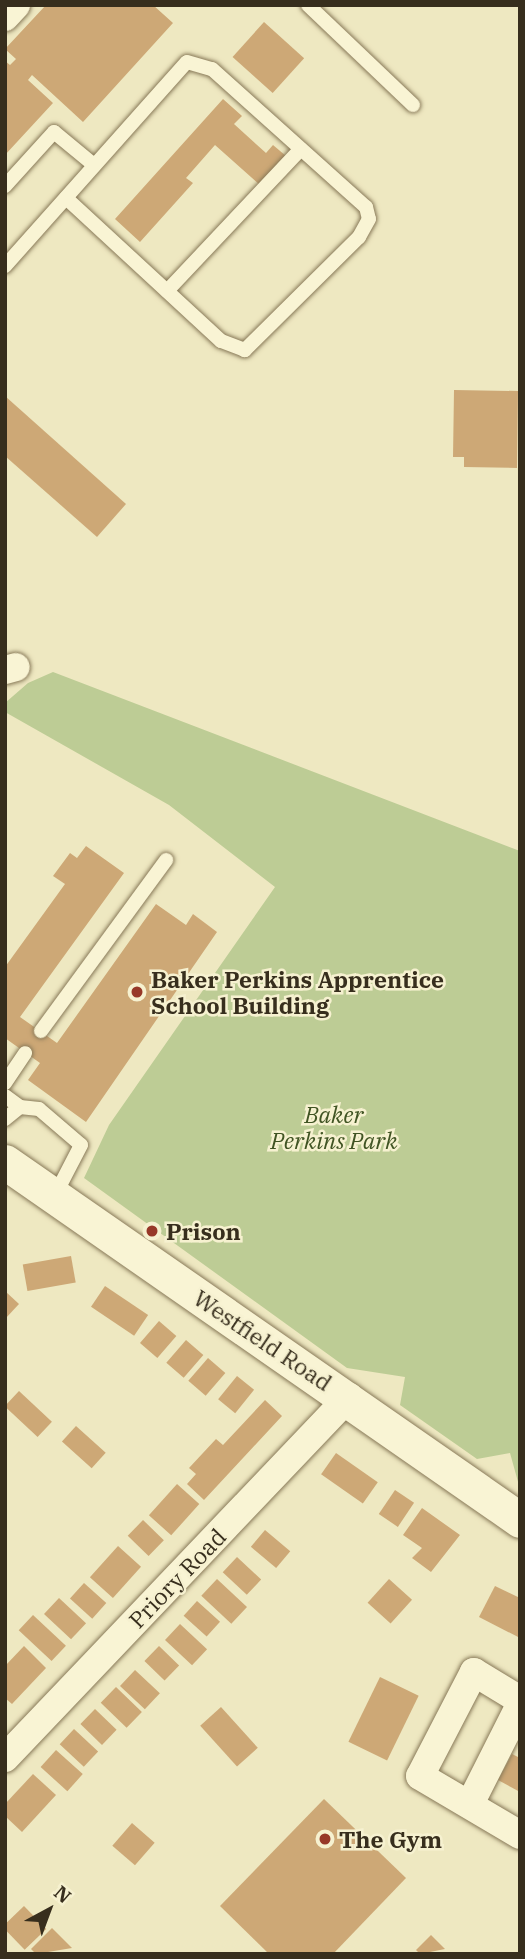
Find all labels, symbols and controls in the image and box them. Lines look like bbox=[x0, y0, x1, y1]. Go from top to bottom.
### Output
place label: Baker Perkins Apprentice School Building bbox=[151, 965, 444, 1019]
marker: Baker Perkins Apprentice School Building bbox=[129, 984, 145, 1000]
park label: Baker Perkins Park bbox=[271, 1100, 397, 1154]
place label: Prison bbox=[166, 1217, 241, 1245]
marker: Prison bbox=[144, 1223, 160, 1239]
street label: Westfield Road bbox=[189, 1284, 337, 1396]
street label: Priory Road bbox=[123, 1522, 231, 1634]
place label: The Gym bbox=[339, 1825, 442, 1853]
marker: The Gym bbox=[317, 1831, 333, 1847]
north arrow bbox=[14, 1875, 84, 1945]
text: N bbox=[49, 1880, 76, 1908]

